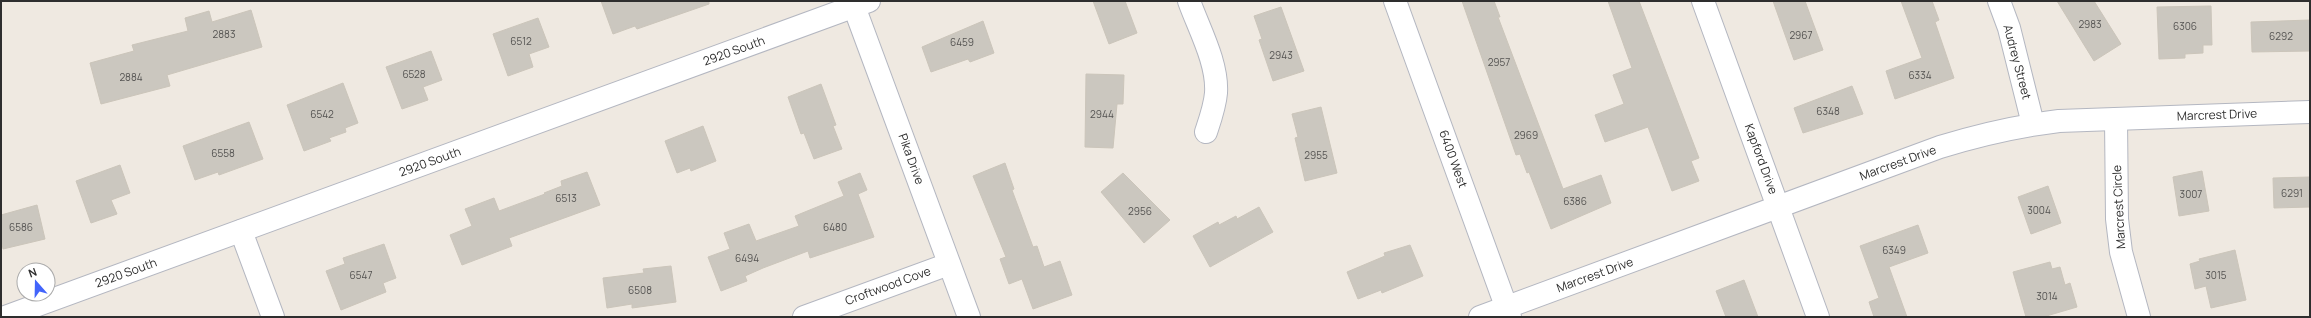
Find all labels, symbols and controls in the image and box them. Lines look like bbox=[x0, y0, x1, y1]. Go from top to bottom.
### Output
house number: 2983 bbox=[2078, 17, 2102, 31]
house number: 6306 bbox=[2173, 19, 2197, 33]
street label: Audrey Street bbox=[1999, 23, 2036, 101]
house number: 2883 bbox=[213, 27, 235, 41]
house number: 2967 bbox=[1789, 28, 1813, 42]
house number: 6292 bbox=[2269, 29, 2293, 43]
street label: 2920 South bbox=[701, 32, 767, 70]
house number: 6512 bbox=[510, 34, 532, 48]
house number: 6459 bbox=[950, 35, 974, 49]
house number: 2943 bbox=[1269, 48, 1293, 62]
house number: 2957 bbox=[1488, 55, 1510, 69]
house number: 6528 bbox=[402, 67, 426, 81]
house number: 6334 bbox=[1908, 68, 1932, 82]
house number: 2884 bbox=[119, 70, 143, 84]
house number: 6348 bbox=[1816, 104, 1840, 118]
street label: Marcrest Drive bbox=[2177, 105, 2257, 124]
house number: 6542 bbox=[310, 107, 334, 121]
house number: 2944 bbox=[1090, 107, 1114, 121]
street label: Kapford Drive bbox=[1741, 121, 1782, 196]
street label: 6400 West bbox=[1435, 128, 1472, 190]
house number: 2969 bbox=[1514, 128, 1538, 142]
street label: Pika Drive bbox=[894, 131, 929, 187]
street label: Marcrest Drive bbox=[1857, 141, 1939, 184]
street label: 2920 South bbox=[397, 143, 463, 181]
house number: 6558 bbox=[211, 146, 235, 160]
house number: 2955 bbox=[1304, 148, 1328, 162]
street label: Marcrest Circle bbox=[2108, 165, 2129, 250]
house number: 6291 bbox=[2281, 186, 2303, 200]
house number: 3007 bbox=[2180, 187, 2202, 201]
house number: 6513 bbox=[555, 191, 577, 205]
house number: 6386 bbox=[1563, 194, 1587, 208]
house number: 3004 bbox=[2027, 203, 2051, 217]
house number: 2956 bbox=[1128, 204, 1152, 218]
house number: 6586 bbox=[9, 220, 33, 234]
house number: 6480 bbox=[823, 220, 847, 234]
house number: 6349 bbox=[1882, 243, 1906, 257]
house number: 6494 bbox=[735, 251, 759, 265]
street label: Marcrest Drive bbox=[1554, 253, 1636, 296]
street label: 2920 South bbox=[93, 254, 159, 292]
north arrow bbox=[16, 262, 56, 302]
street label: Croftwood Cove bbox=[843, 262, 933, 309]
text: N bbox=[26, 264, 39, 281]
house number: 6547 bbox=[350, 268, 372, 282]
house number: 3015 bbox=[2205, 268, 2227, 282]
house number: 6508 bbox=[628, 283, 652, 297]
house number: 3014 bbox=[2036, 289, 2058, 303]

